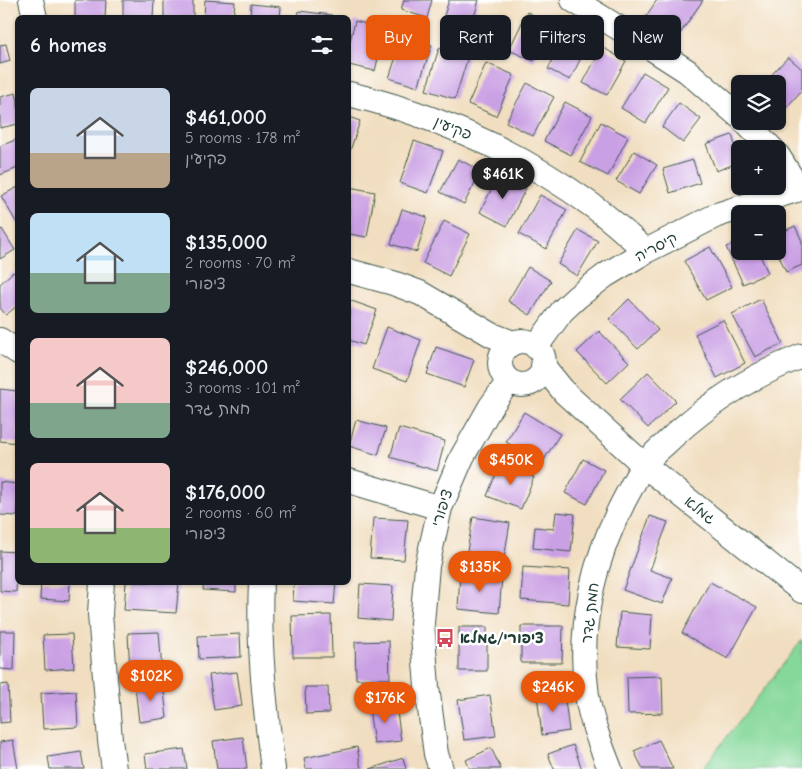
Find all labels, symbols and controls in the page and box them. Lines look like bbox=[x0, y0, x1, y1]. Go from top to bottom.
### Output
chip: Buy bbox=[366, 15, 430, 60]
chip: Rent bbox=[440, 15, 511, 60]
chip: Filters bbox=[521, 15, 604, 60]
chip: New bbox=[614, 15, 681, 60]
icon: filters bbox=[308, 31, 336, 59]
text: 6 homes bbox=[30, 33, 106, 57]
map controls bbox=[731, 75, 786, 260]
button: layers bbox=[731, 75, 786, 130]
text: $461,000 bbox=[185, 105, 267, 129]
icon: home bbox=[70, 108, 130, 168]
street label: פקיעין bbox=[431, 112, 474, 145]
text: 5 rooms · 178 m² bbox=[185, 129, 300, 147]
button: + bbox=[731, 140, 786, 195]
text: פקיעין bbox=[185, 150, 227, 168]
pin: $461K bbox=[468, 158, 538, 200]
text: $461K bbox=[483, 165, 523, 183]
button: − bbox=[731, 205, 786, 260]
street label: קיסריה bbox=[632, 228, 680, 266]
text: $135,000 bbox=[185, 230, 267, 254]
icon: home bbox=[70, 233, 130, 293]
text: 2 rooms · 70 m² bbox=[185, 254, 295, 272]
text: ציפורי bbox=[185, 275, 226, 293]
text: $246,000 bbox=[185, 355, 268, 379]
icon: home bbox=[70, 358, 130, 418]
text: 3 rooms · 101 m² bbox=[185, 379, 300, 397]
text: חמת גדר bbox=[185, 400, 250, 418]
pin: $450K bbox=[476, 444, 546, 486]
text: $450K bbox=[489, 451, 533, 469]
text: $176,000 bbox=[185, 480, 266, 504]
icon: home bbox=[70, 483, 130, 543]
street label: ציפורי bbox=[428, 487, 456, 529]
street label: גמלא bbox=[681, 492, 719, 528]
text: 2 rooms · 60 m² bbox=[185, 504, 296, 522]
text: ציפורי bbox=[185, 525, 226, 543]
pin: $135K bbox=[445, 550, 515, 593]
text: $135K bbox=[459, 558, 501, 576]
street label: חמת גדר bbox=[577, 582, 603, 644]
bus stop icon: ציפורי/גמלא bbox=[434, 627, 456, 649]
place label: ציפורי/גמלא bbox=[460, 629, 544, 647]
pin: $102K bbox=[116, 660, 186, 702]
text: $102K bbox=[130, 667, 172, 685]
pin: $246K bbox=[518, 670, 588, 713]
text: $246K bbox=[532, 678, 574, 696]
pin: $176K bbox=[350, 682, 420, 724]
text: $176K bbox=[365, 689, 405, 707]

